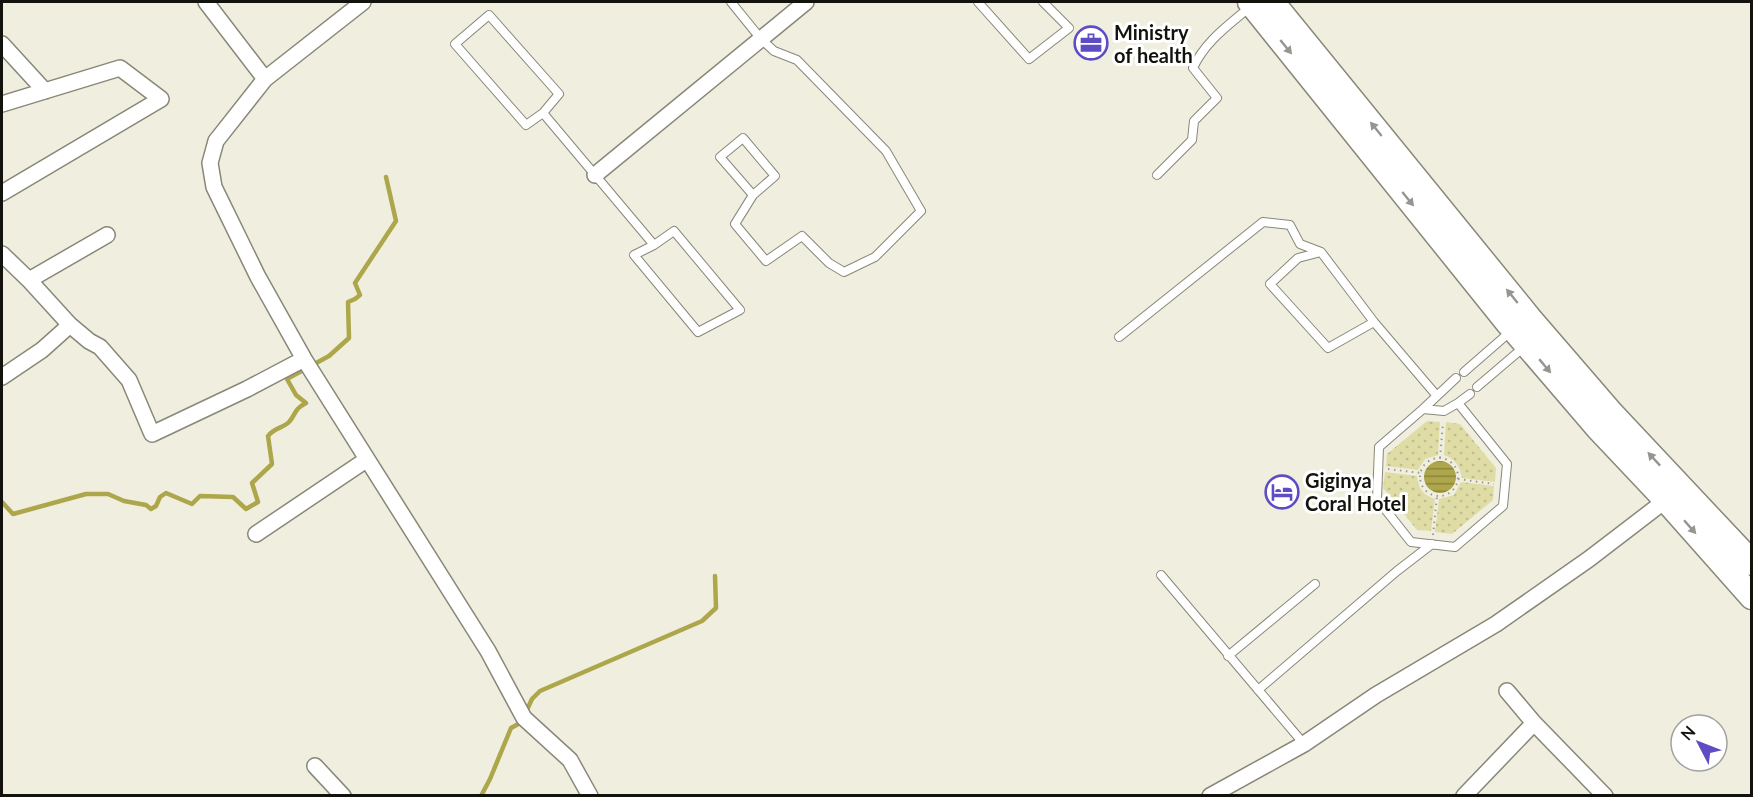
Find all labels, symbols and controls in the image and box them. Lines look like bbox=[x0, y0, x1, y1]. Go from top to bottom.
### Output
place label: Ministry of health bbox=[1114, 20, 1193, 67]
office icon: Ministry of health bbox=[1073, 25, 1109, 61]
one-way arrow bbox=[1280, 39, 1293, 55]
one-way arrow bbox=[1369, 121, 1382, 137]
one-way arrow bbox=[1402, 191, 1415, 207]
one-way arrow bbox=[1506, 289, 1519, 304]
one-way arrow bbox=[1539, 358, 1552, 374]
one-way arrow bbox=[1648, 452, 1661, 467]
place label: Giginya Coral Hotel bbox=[1305, 468, 1406, 515]
hotel icon: Giginya Coral Hotel bbox=[1264, 474, 1300, 510]
one-way arrow bbox=[1683, 519, 1696, 534]
north arrow bbox=[1669, 713, 1729, 773]
text: N bbox=[1676, 722, 1699, 744]

